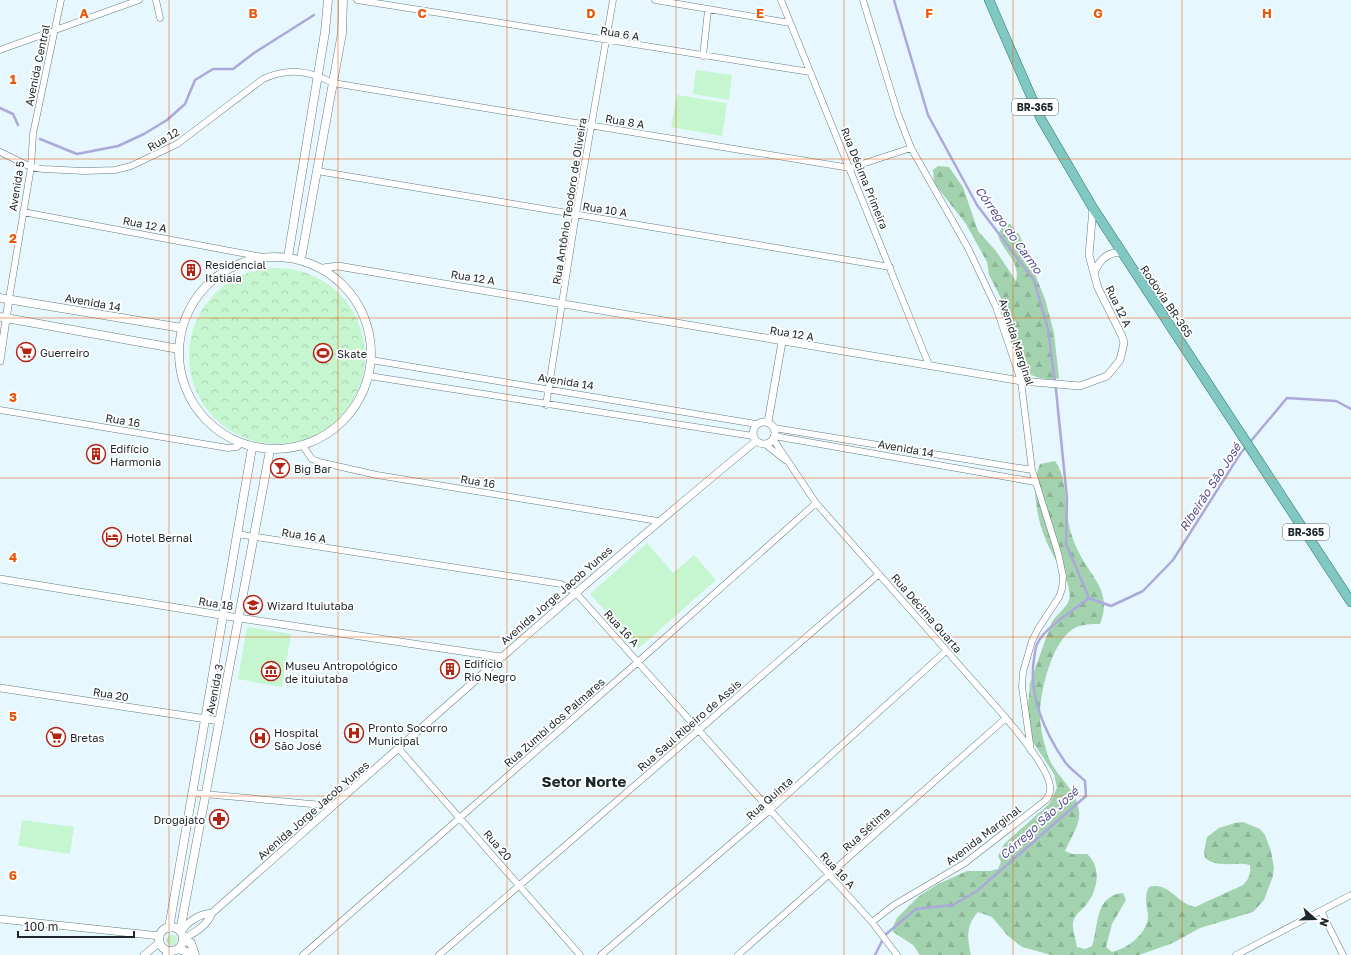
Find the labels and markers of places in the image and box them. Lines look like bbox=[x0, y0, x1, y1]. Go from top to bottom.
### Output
place label: Residencial Itatiaia bbox=[205, 258, 267, 284]
building icon: Residencial Itatiaia bbox=[180, 259, 202, 281]
supermarket icon: Guerreiro bbox=[15, 341, 37, 363]
sports icon: Skate bbox=[312, 342, 334, 364]
place label: Guerreiro bbox=[40, 346, 90, 359]
place label: Skate bbox=[337, 347, 367, 360]
place label: Edifício Harmonia bbox=[110, 442, 161, 468]
building icon: Edifício Harmonia bbox=[85, 443, 107, 465]
bar icon: Big Bar bbox=[269, 457, 291, 479]
place label: Big Bar bbox=[294, 462, 332, 475]
hotel icon: Hotel Bernal bbox=[101, 526, 123, 548]
place label: Hotel Bernal bbox=[126, 531, 193, 544]
school or university icon: Wizard Ituiutaba bbox=[242, 594, 264, 616]
place label: Wizard Ituiutaba bbox=[267, 599, 354, 612]
place label: Edifício Rio Negro bbox=[464, 657, 516, 683]
building icon: Edifício Rio Negro bbox=[439, 658, 461, 680]
place label: Museu Antropológico de ituiutaba bbox=[285, 659, 398, 685]
museum icon: Museu Antropológico de ituiutaba bbox=[260, 660, 282, 682]
place label: Pronto Socorro Municipal bbox=[368, 721, 448, 747]
hospital icon: Pronto Socorro Municipal bbox=[343, 722, 365, 744]
supermarket icon: Bretas bbox=[45, 726, 67, 748]
place label: Hospital São José bbox=[274, 726, 322, 752]
hospital icon: Hospital São José bbox=[249, 727, 271, 749]
place label: Bretas bbox=[70, 731, 105, 744]
pharmacy icon: Drogajato bbox=[208, 808, 230, 830]
place label: Drogajato bbox=[153, 813, 205, 826]

